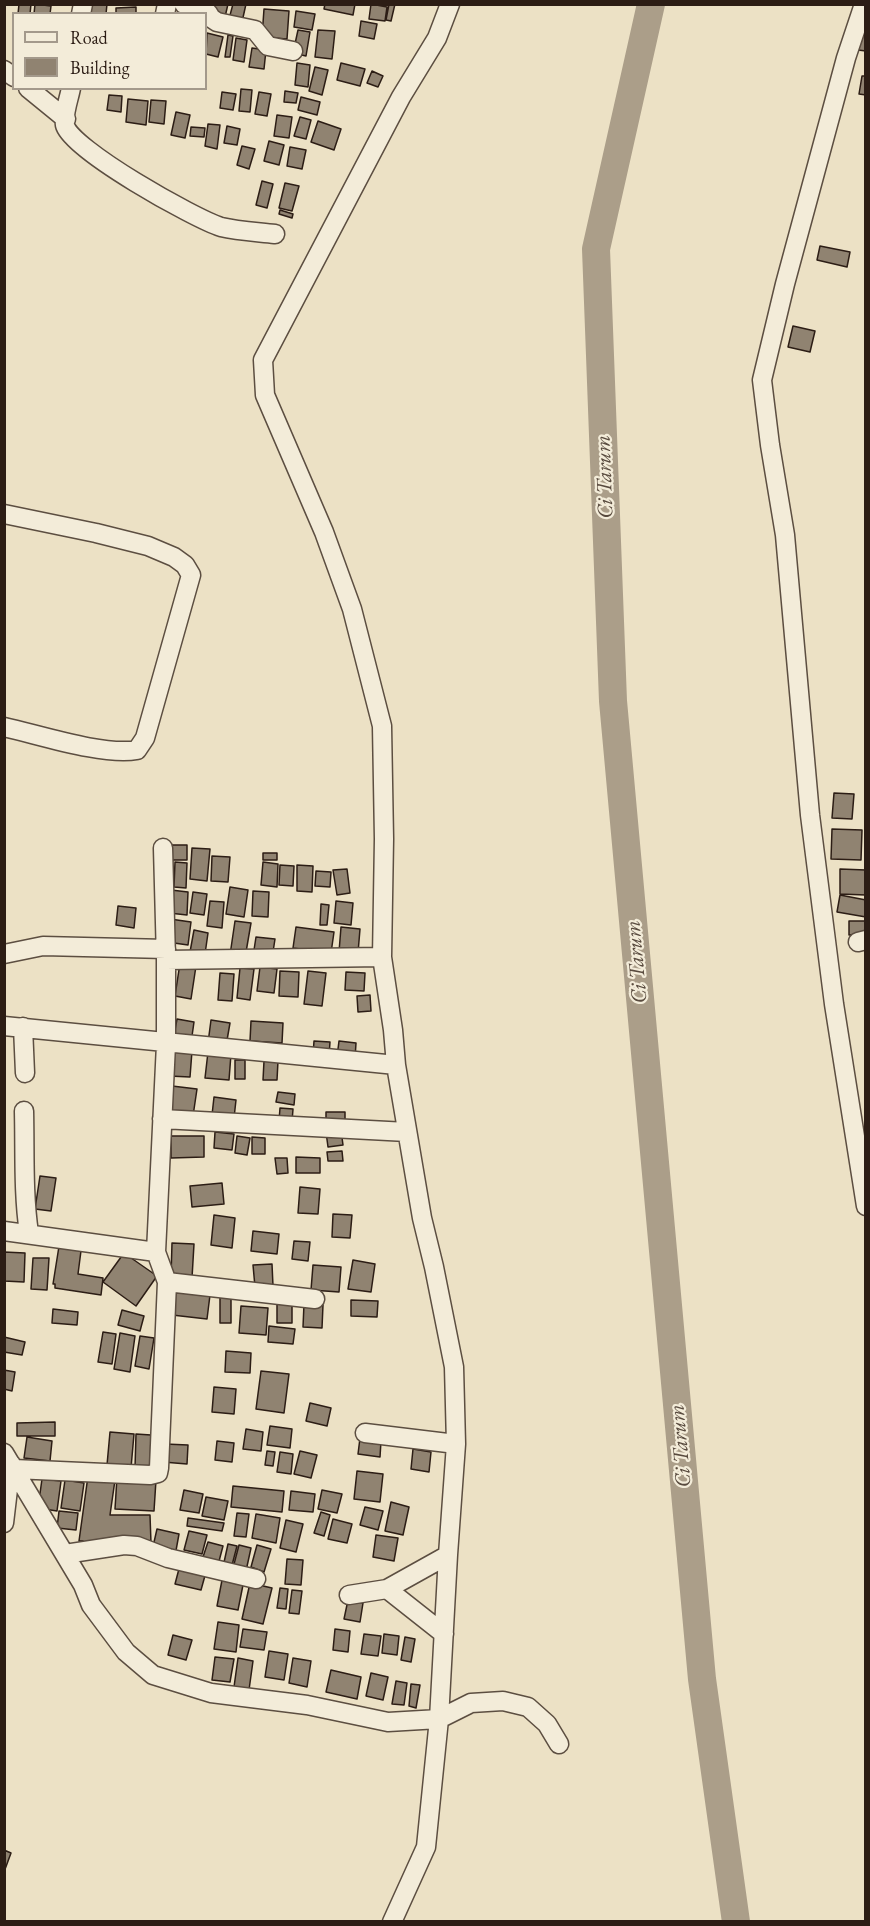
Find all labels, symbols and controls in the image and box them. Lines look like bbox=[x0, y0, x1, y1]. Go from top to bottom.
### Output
legend bbox=[12, 12, 207, 90]
text: Road bbox=[70, 26, 108, 49]
text: Building bbox=[70, 56, 130, 79]
water label: Ci Tarum bbox=[590, 435, 620, 519]
water label: Ci Tarum bbox=[620, 919, 654, 1005]
water label: Ci Tarum bbox=[664, 1403, 698, 1489]

